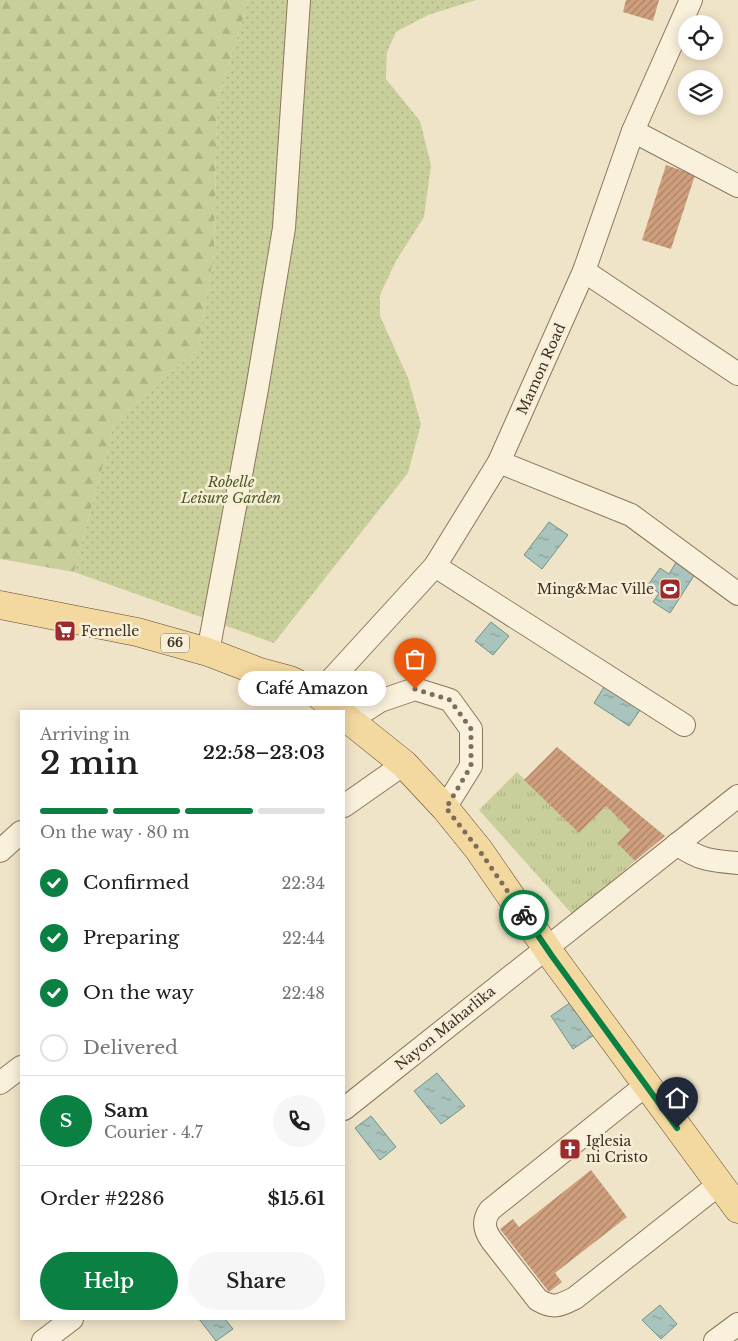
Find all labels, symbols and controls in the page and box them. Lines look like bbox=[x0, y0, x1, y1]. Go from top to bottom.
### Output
map controls bbox=[678, 15, 723, 115]
button: locate bbox=[678, 15, 723, 60]
button: layers bbox=[678, 70, 723, 115]
street label: Mamon Road bbox=[513, 320, 569, 417]
park label: Robelle Leisure Garden bbox=[180, 473, 281, 507]
sports icon: Ming&Mac Ville bbox=[658, 577, 682, 601]
place label: Ming&Mac Ville bbox=[537, 580, 654, 598]
supermarket icon: Fernelle bbox=[53, 619, 77, 643]
place label: Fernelle bbox=[81, 622, 139, 640]
road number: 66 bbox=[161, 634, 189, 652]
pin bbox=[394, 638, 436, 689]
icon: bag bbox=[401, 645, 429, 673]
callout: Café Amazon bbox=[238, 672, 385, 706]
text: Café Amazon bbox=[256, 678, 368, 698]
text: Arriving in bbox=[40, 724, 130, 744]
text: 22:58–23:03 bbox=[203, 741, 325, 764]
text: 2 min bbox=[40, 743, 139, 783]
text: On the way · 80 m bbox=[40, 822, 190, 842]
icon: check bbox=[40, 869, 68, 897]
text: Confirmed bbox=[83, 871, 189, 894]
text: 22:34 bbox=[282, 873, 325, 893]
courier bbox=[499, 890, 549, 940]
icon: bike bbox=[510, 901, 538, 929]
icon: check bbox=[40, 924, 68, 952]
text: Preparing bbox=[83, 926, 179, 949]
text: 22:44 bbox=[282, 928, 325, 948]
icon: check bbox=[40, 979, 68, 1007]
text: On the way bbox=[83, 981, 194, 1004]
street label: Nayon Maharlika bbox=[391, 982, 499, 1074]
text: 22:48 bbox=[282, 983, 325, 1003]
text: Delivered bbox=[83, 1036, 178, 1059]
pin bbox=[656, 1077, 698, 1128]
icon: home bbox=[663, 1084, 691, 1112]
button: phone bbox=[273, 1095, 325, 1147]
text: Sam bbox=[104, 1099, 149, 1122]
text: S bbox=[60, 1109, 72, 1132]
text: Courier · 4.7 bbox=[104, 1122, 203, 1142]
place label: Iglesia ni Cristo bbox=[586, 1132, 648, 1166]
church icon: Iglesia ni Cristo bbox=[558, 1137, 582, 1161]
text: Order #2286 bbox=[40, 1187, 164, 1210]
text: $15.61 bbox=[267, 1187, 325, 1210]
button: Help bbox=[40, 1252, 178, 1310]
button: Share bbox=[188, 1252, 325, 1310]

